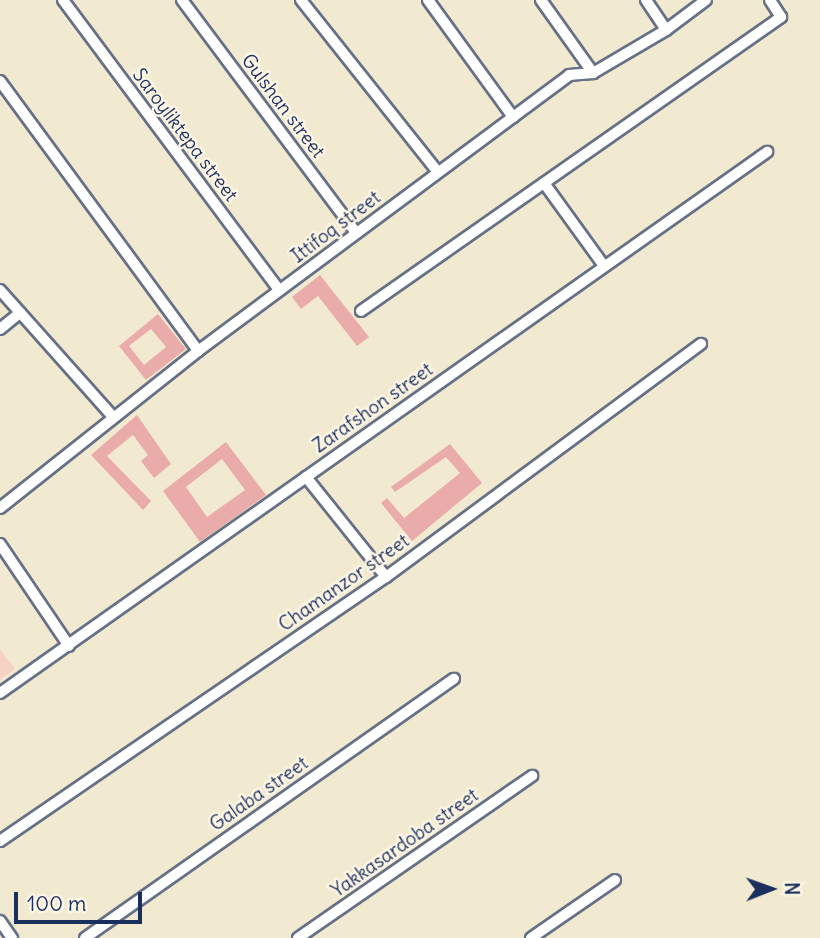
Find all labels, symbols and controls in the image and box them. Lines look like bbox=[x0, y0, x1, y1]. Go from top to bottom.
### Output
street label: Gulshan street bbox=[237, 50, 329, 162]
street label: Saroyliktepa street bbox=[128, 64, 242, 206]
street label: Ittifoq street bbox=[287, 186, 385, 268]
street label: Zarafshon street bbox=[309, 358, 437, 458]
street label: Chamanzor street bbox=[274, 530, 414, 636]
street label: Galaba street bbox=[206, 752, 312, 836]
street label: Yakkasardoba street bbox=[327, 784, 483, 902]
north arrow bbox=[736, 854, 806, 924]
scale bar bbox=[18, 878, 145, 922]
text: N bbox=[780, 882, 804, 895]
text: 100 m bbox=[27, 890, 86, 917]

